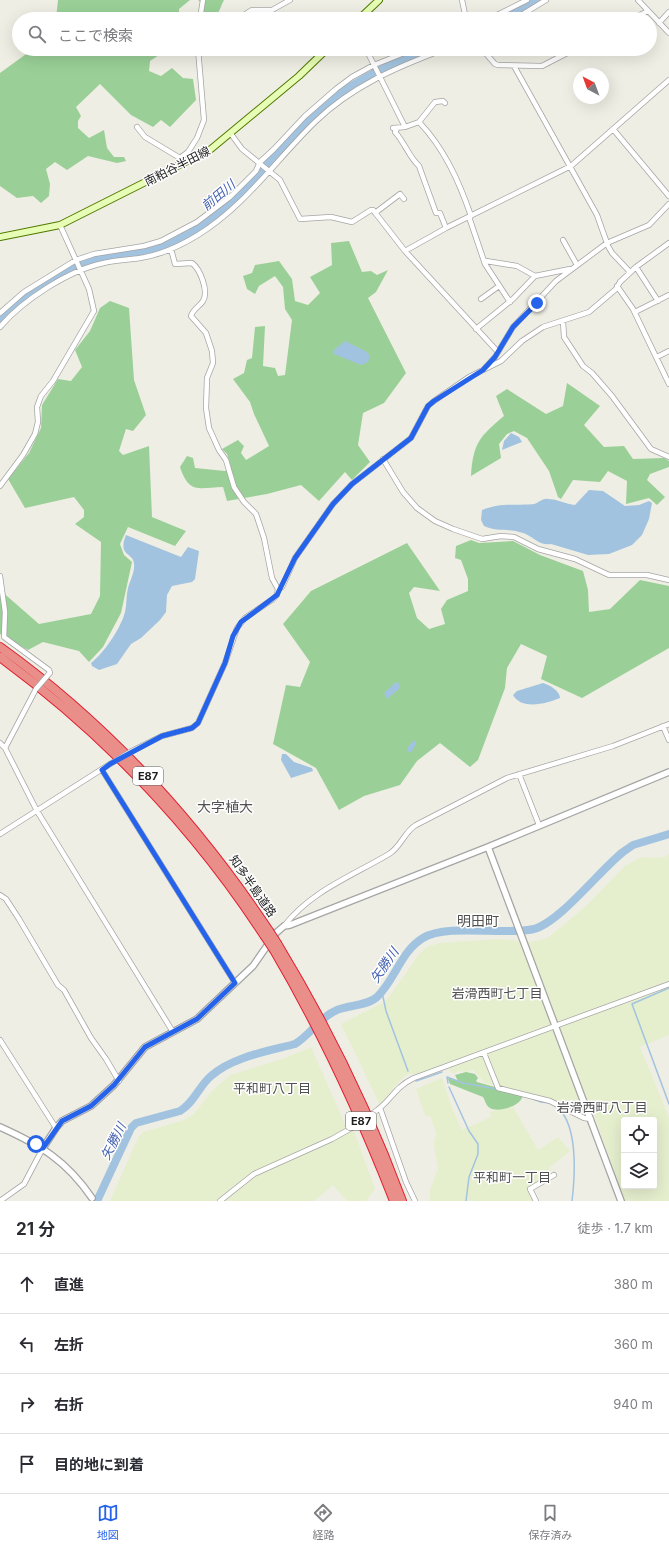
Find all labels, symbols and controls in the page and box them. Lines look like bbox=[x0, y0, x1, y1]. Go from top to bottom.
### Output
search box bbox=[12, 12, 657, 56]
icon: search bbox=[26, 23, 48, 45]
text: ここで検索 bbox=[58, 26, 133, 45]
north arrow bbox=[573, 68, 609, 104]
street label: 南粕谷半田線 bbox=[142, 143, 212, 189]
water label: 前田川 bbox=[198, 175, 240, 214]
route end bbox=[528, 294, 546, 312]
road number: E87 bbox=[133, 767, 163, 785]
district label: 大字植大 bbox=[197, 798, 253, 815]
street label: 知多半島道路 bbox=[226, 852, 280, 920]
district label: 明田町 bbox=[457, 912, 499, 929]
water label: 矢勝川 bbox=[366, 943, 403, 986]
district label: 岩滑西町七丁目 bbox=[451, 985, 543, 1001]
district label: 平和町八丁目 bbox=[233, 1080, 311, 1096]
district label: 岩滑西町八丁目 bbox=[556, 1099, 648, 1115]
road number: E87 bbox=[346, 1112, 376, 1130]
map controls bbox=[621, 1117, 657, 1189]
button: locate bbox=[621, 1117, 657, 1153]
water label: 矢勝川 bbox=[97, 1118, 130, 1162]
route start bbox=[27, 1135, 45, 1153]
button: layers bbox=[621, 1153, 657, 1189]
district label: 平和町一丁目 bbox=[473, 1169, 551, 1185]
text: 21 分 bbox=[16, 1219, 55, 1239]
text: 徒歩 · 1.7 km bbox=[578, 1220, 653, 1236]
icon: ahead bbox=[16, 1273, 38, 1295]
text: 直進 bbox=[54, 1275, 84, 1294]
text: 380 m bbox=[614, 1276, 653, 1292]
icon: left bbox=[16, 1333, 38, 1355]
text: 左折 bbox=[54, 1335, 84, 1354]
text: 360 m bbox=[614, 1336, 653, 1352]
icon: right bbox=[16, 1393, 38, 1415]
text: 右折 bbox=[54, 1395, 84, 1414]
text: 940 m bbox=[613, 1396, 653, 1412]
icon: arrive bbox=[16, 1453, 38, 1475]
text: 目的地に到着 bbox=[54, 1455, 144, 1474]
tab: 地図 bbox=[97, 1502, 119, 1542]
tab: 経路 bbox=[312, 1502, 334, 1542]
tab: 保存済み bbox=[528, 1502, 572, 1542]

